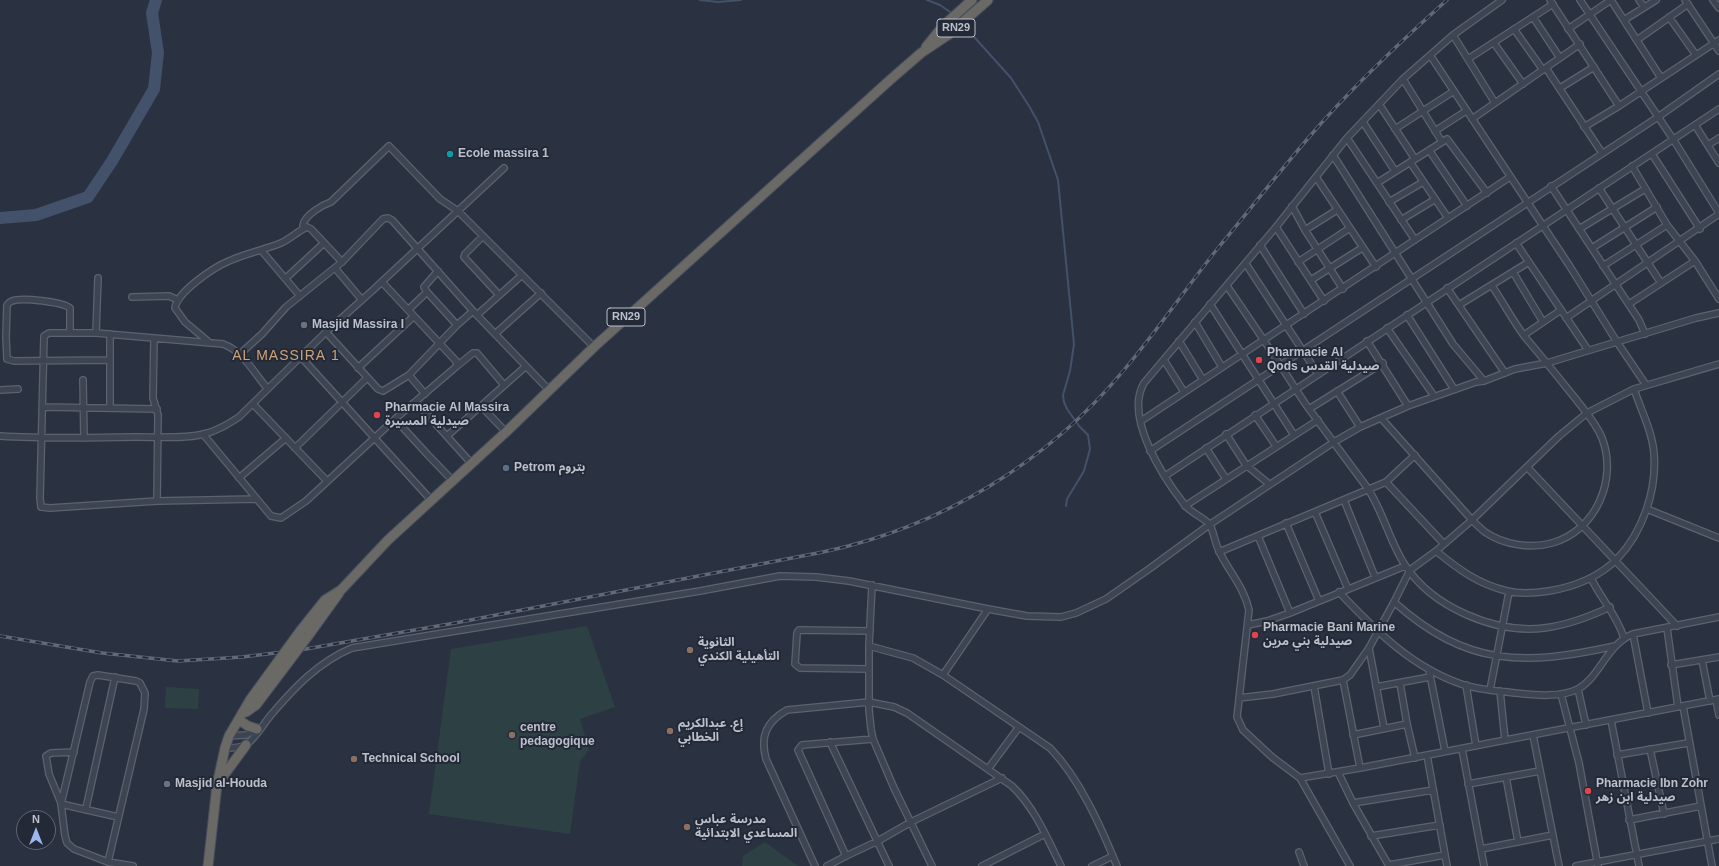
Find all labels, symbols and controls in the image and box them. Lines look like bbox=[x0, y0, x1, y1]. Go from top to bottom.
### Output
road number: RN29 bbox=[937, 19, 975, 37]
place label: Ecole massira 1 bbox=[458, 147, 549, 161]
marker: Ecole massira 1 bbox=[445, 149, 455, 159]
road number: RN29 bbox=[607, 308, 645, 326]
place label: Masjid Massira I bbox=[312, 318, 404, 332]
marker: Masjid Massira I bbox=[299, 320, 309, 330]
place label: Pharmacie Al Qods صيدلية القدس bbox=[1267, 346, 1379, 374]
district label: AL MASSIRA 1 bbox=[232, 348, 340, 364]
marker: Pharmacie Al Qods صيدلية القدس bbox=[1254, 355, 1264, 365]
place label: Pharmacie Al Massira صيدلية المسيرة bbox=[385, 401, 509, 429]
marker: Pharmacie Al Massira صيدلية المسيرة bbox=[372, 410, 382, 420]
place label: Petrom بتروم bbox=[514, 461, 585, 475]
marker: Petrom بتروم bbox=[501, 463, 511, 473]
place label: Pharmacie Bani Marine صيدلية بني مرين bbox=[1263, 621, 1395, 649]
marker: Pharmacie Bani Marine صيدلية بني مرين bbox=[1250, 630, 1260, 640]
place label: الثانوية التأهيلية الكندي bbox=[698, 636, 779, 664]
marker: الثانوية التأهيلية الكندي bbox=[685, 645, 695, 655]
place label: إع. عبدالكريم الخطابي bbox=[678, 717, 743, 745]
place label: centre pedagogique bbox=[520, 721, 595, 749]
marker: إع. عبدالكريم الخطابي bbox=[665, 726, 675, 736]
marker: centre pedagogique bbox=[507, 730, 517, 740]
place label: Technical School bbox=[362, 752, 460, 766]
marker: Technical School bbox=[349, 754, 359, 764]
place label: Masjid al-Houda bbox=[175, 777, 267, 791]
place label: Pharmacie Ibn Zohr صيدلية ابن زهر bbox=[1596, 777, 1708, 805]
marker: Masjid al-Houda bbox=[162, 779, 172, 789]
marker: Pharmacie Ibn Zohr صيدلية ابن زهر bbox=[1583, 786, 1593, 796]
north arrow bbox=[16, 810, 56, 850]
text: N bbox=[32, 813, 40, 825]
place label: مدرسة عباس المساعدي الابتدائية bbox=[695, 813, 797, 841]
marker: مدرسة عباس المساعدي الابتدائية bbox=[682, 822, 692, 832]

